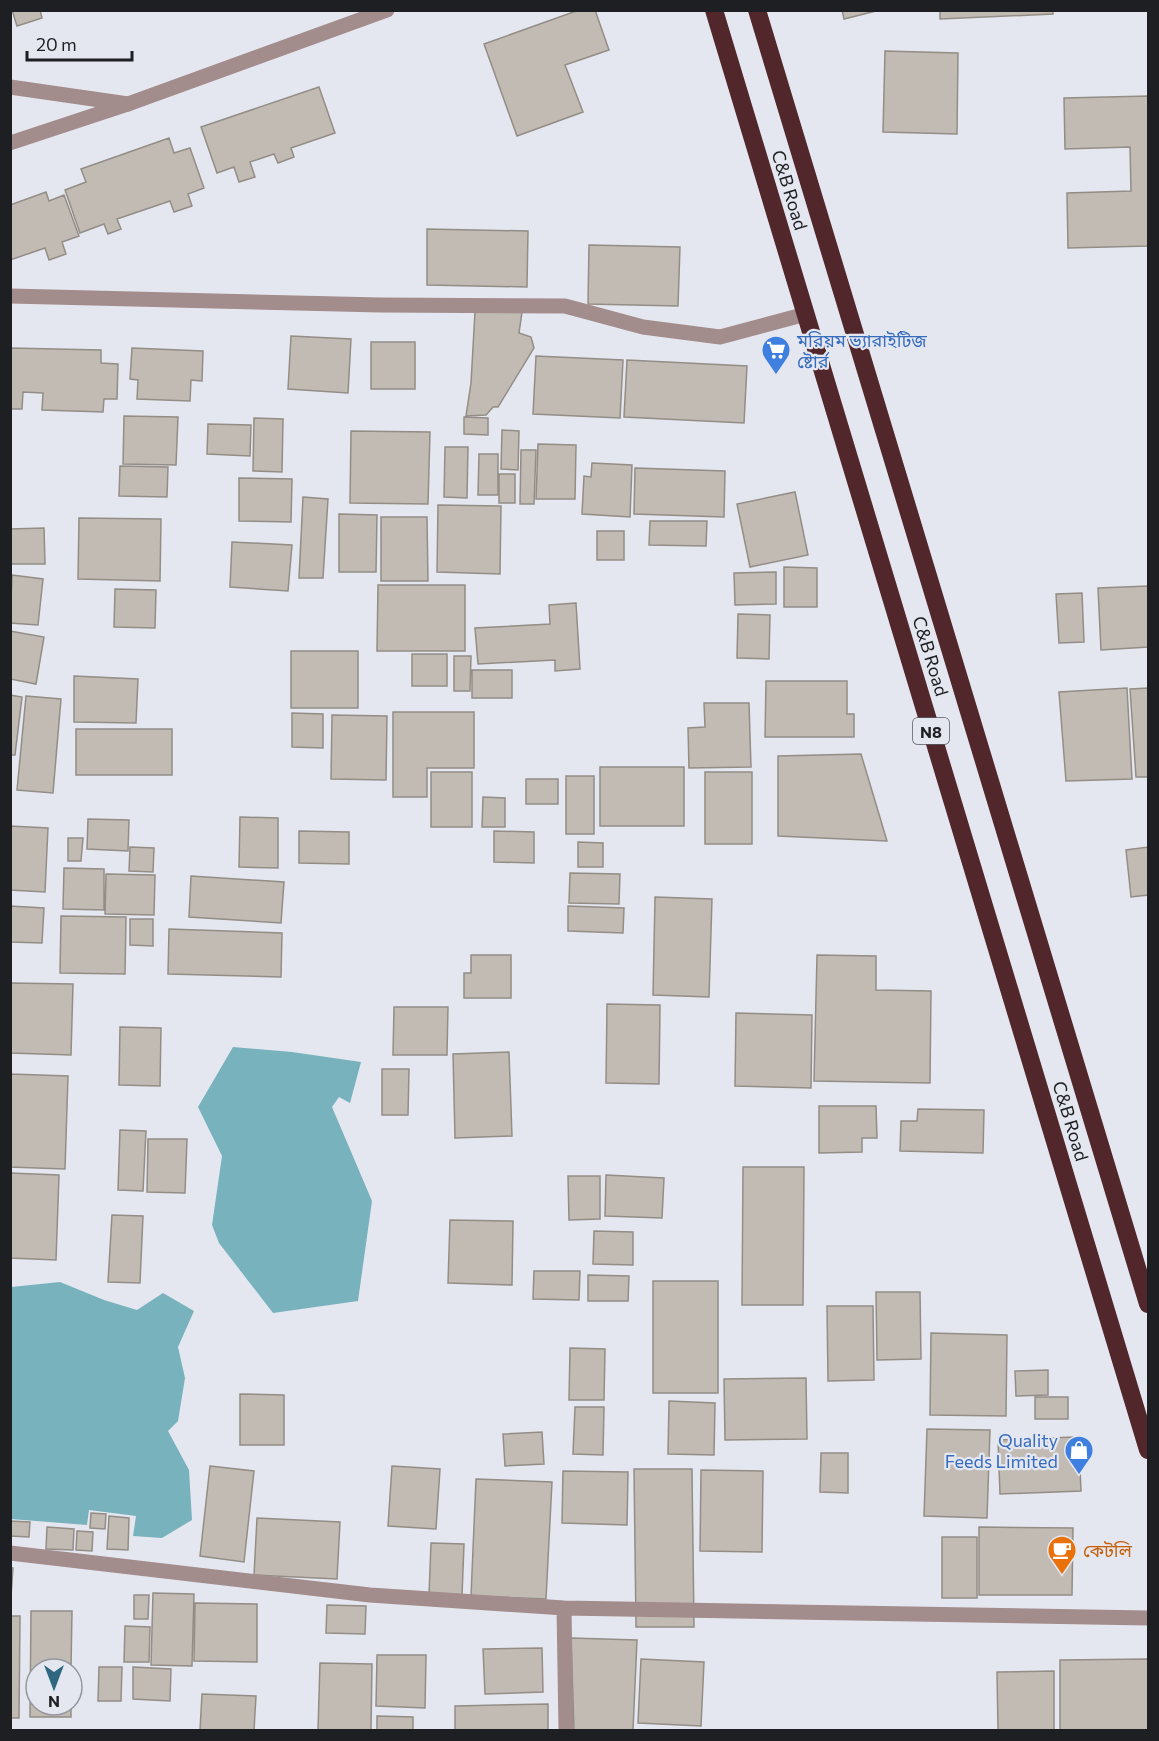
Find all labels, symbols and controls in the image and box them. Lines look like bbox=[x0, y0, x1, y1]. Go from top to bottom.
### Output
scale bar bbox=[27, 24, 132, 62]
text: 20 m bbox=[36, 33, 77, 55]
street label: C&B Road bbox=[767, 147, 813, 233]
place label: মরিয়ম ভ্যারাইটিজ ষ্টোর্র bbox=[796, 329, 927, 372]
supermarket icon: মরিয়ম ভ্যারাইটিজ ষ্টোর্র bbox=[760, 334, 792, 376]
street label: C&B Road bbox=[908, 613, 954, 699]
road number: N8 bbox=[913, 718, 949, 744]
street label: C&B Road bbox=[1048, 1078, 1094, 1164]
place label: Quality Feeds Limited bbox=[945, 1429, 1058, 1472]
shop icon: Quality Feeds Limited bbox=[1063, 1434, 1095, 1476]
cafe icon: কেটলি bbox=[1046, 1534, 1078, 1576]
place label: কেটলি bbox=[1083, 1539, 1133, 1561]
north arrow bbox=[24, 1657, 84, 1717]
text: N bbox=[48, 1693, 60, 1712]

